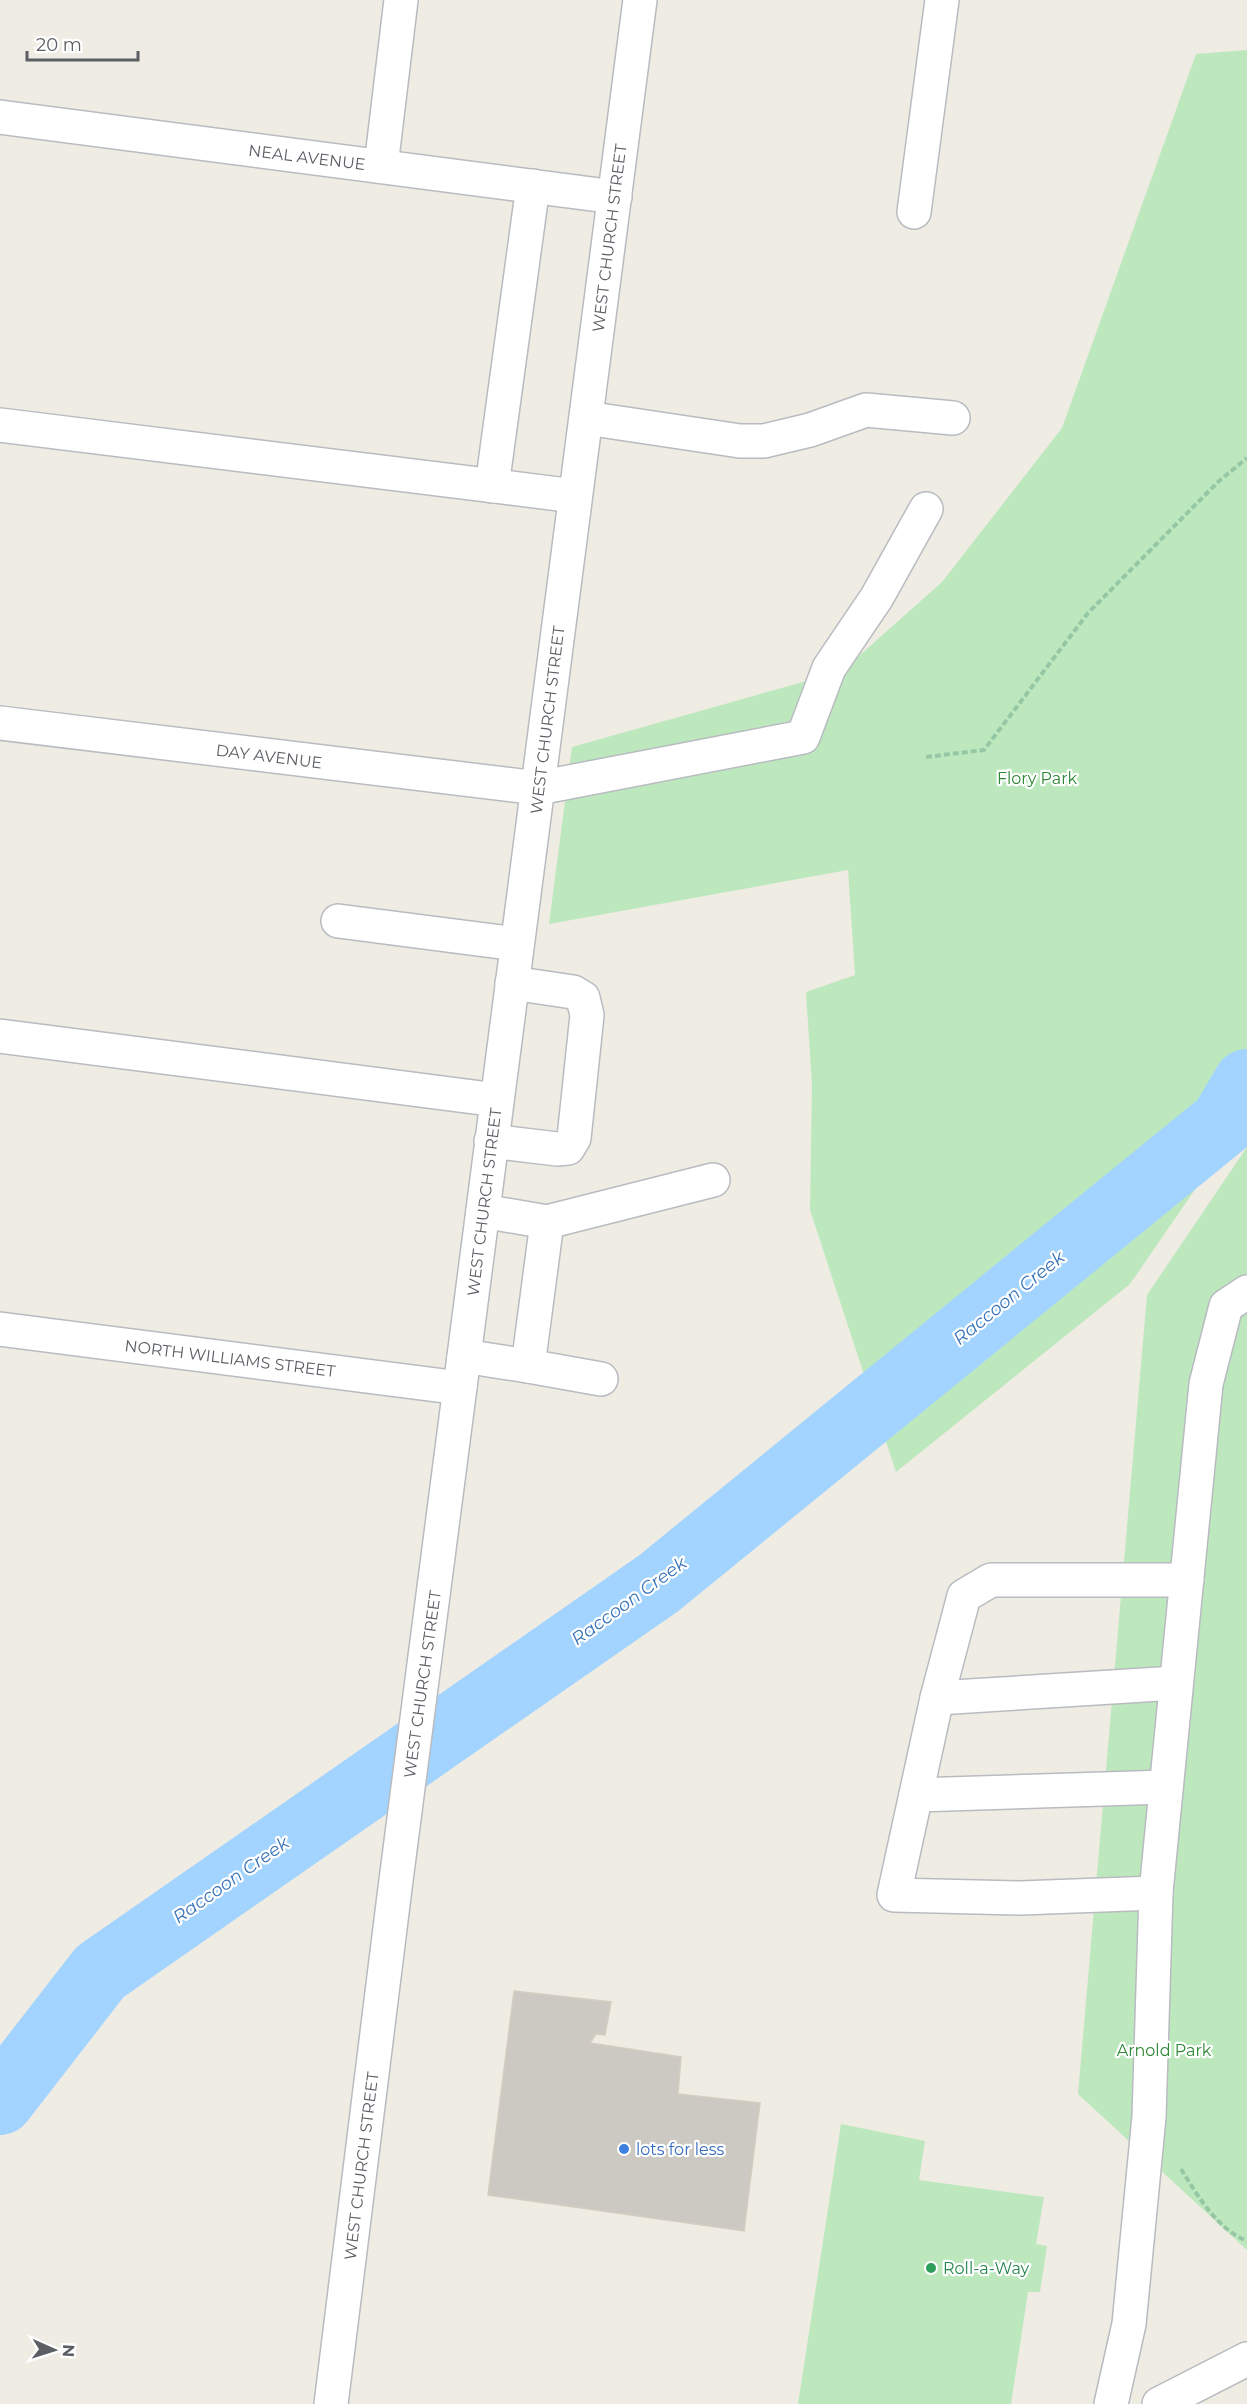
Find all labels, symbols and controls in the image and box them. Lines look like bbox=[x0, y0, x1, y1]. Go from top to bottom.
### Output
scale bar bbox=[27, 24, 138, 62]
text: 20 m bbox=[36, 34, 82, 56]
street label: NEAL AVENUE bbox=[247, 141, 367, 174]
street label: WEST CHURCH STREET bbox=[589, 142, 631, 333]
street label: WEST CHURCH STREET bbox=[527, 624, 569, 815]
street label: DAY AVENUE bbox=[215, 741, 323, 772]
park label: Flory Park bbox=[997, 769, 1078, 788]
street label: WEST CHURCH STREET bbox=[464, 1106, 506, 1297]
water label: Raccoon Creek bbox=[949, 1246, 1070, 1350]
street label: NORTH WILLIAMS STREET bbox=[124, 1336, 337, 1381]
water label: Raccoon Creek bbox=[567, 1551, 692, 1650]
street label: WEST CHURCH STREET bbox=[400, 1588, 445, 1779]
water label: Raccoon Creek bbox=[169, 1831, 294, 1928]
park label: Arnold Park bbox=[1117, 2041, 1212, 2060]
street label: WEST CHURCH STREET bbox=[341, 2070, 383, 2261]
place label: lots for less bbox=[636, 2140, 725, 2159]
marker: lots for less bbox=[617, 2142, 631, 2156]
place label: Roll-a-Way bbox=[943, 2259, 1030, 2278]
marker: Roll-a-Way bbox=[924, 2261, 938, 2275]
north arrow bbox=[24, 2320, 84, 2380]
text: N bbox=[59, 2344, 78, 2358]

